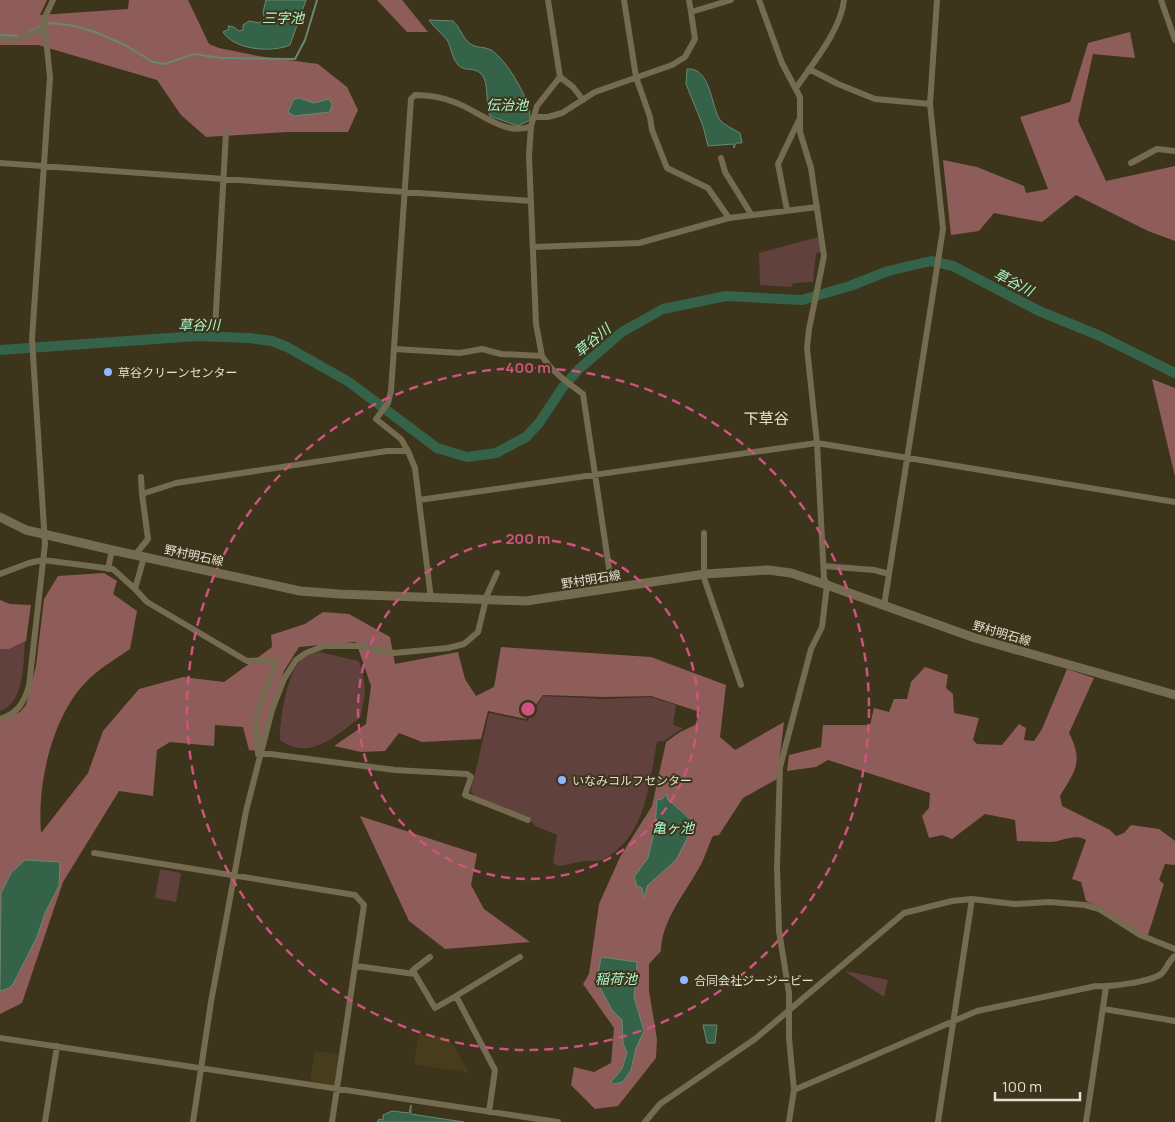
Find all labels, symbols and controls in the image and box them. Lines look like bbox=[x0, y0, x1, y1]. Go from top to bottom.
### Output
water label: 三字池 bbox=[262, 8, 306, 27]
water label: 伝治池 bbox=[486, 95, 530, 114]
water label: 草谷川 bbox=[991, 264, 1039, 301]
water label: 草谷川 bbox=[178, 315, 222, 334]
water label: 草谷川 bbox=[570, 318, 616, 361]
text: 400 m bbox=[505, 357, 551, 378]
place label: 草谷クリーンセンター bbox=[118, 364, 237, 381]
marker: 草谷クリーンセンター bbox=[102, 366, 114, 378]
district label: 下草谷 bbox=[743, 408, 789, 429]
text: 200 m bbox=[505, 528, 551, 549]
street label: 野村明石線 bbox=[163, 540, 225, 570]
street label: 野村明石線 bbox=[560, 566, 622, 592]
street label: 野村明石線 bbox=[971, 617, 1033, 649]
centre of rings bbox=[519, 700, 537, 718]
place label: いなみコルフセンター bbox=[572, 772, 692, 789]
marker: いなみコルフセンター bbox=[556, 774, 568, 786]
water label: 亀ヶ池 bbox=[652, 818, 696, 837]
water label: 稲荷池 bbox=[595, 969, 639, 988]
place label: 合同会社ジージービー bbox=[694, 972, 814, 989]
marker: 合同会社ジージービー bbox=[678, 974, 690, 986]
scale bar bbox=[995, 1070, 1080, 1102]
text: 100 m bbox=[1002, 1076, 1042, 1097]

